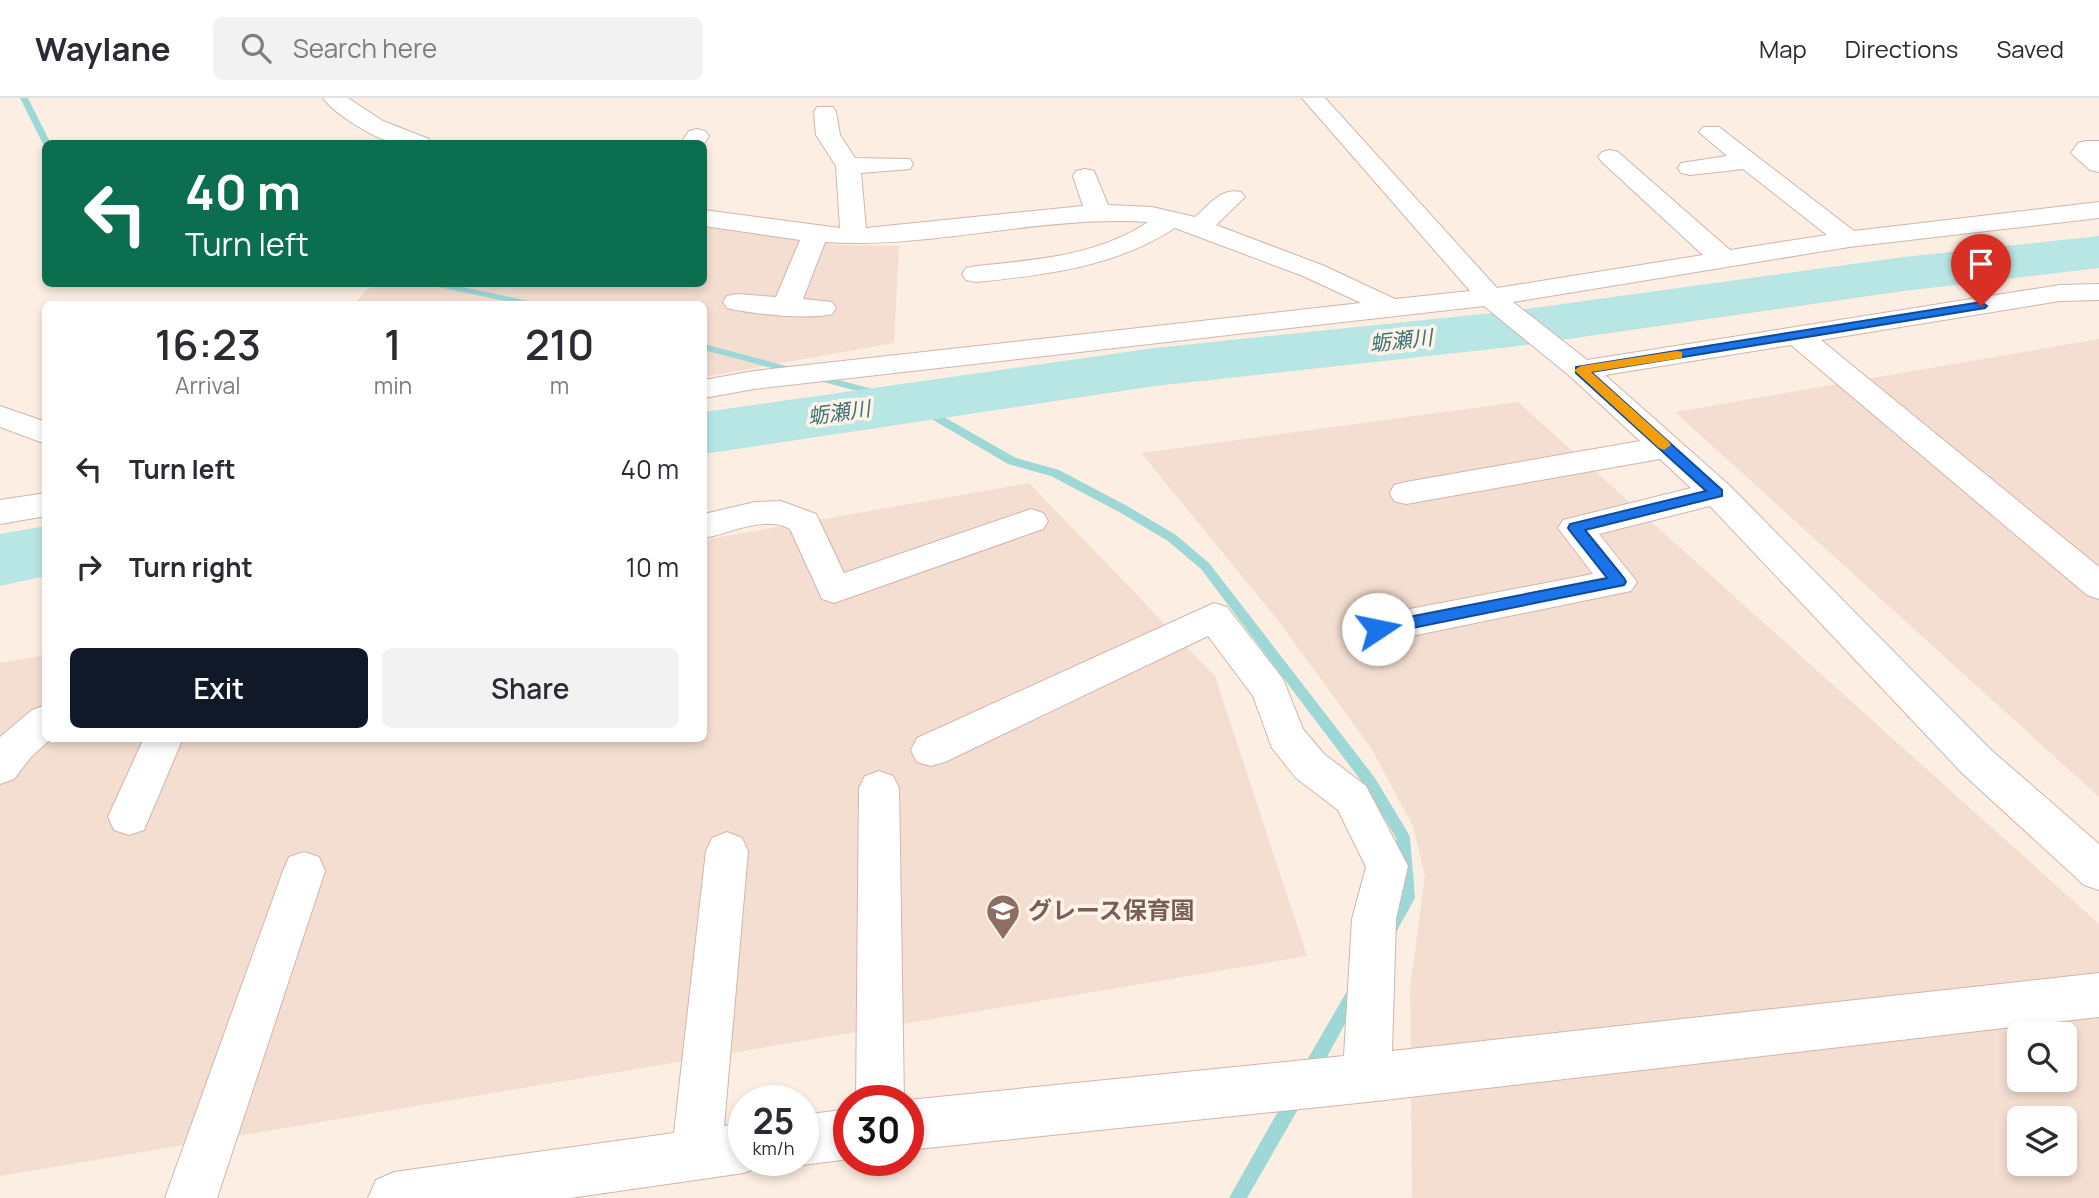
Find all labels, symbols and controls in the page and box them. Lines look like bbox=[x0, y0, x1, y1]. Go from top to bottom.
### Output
search box bbox=[213, 17, 703, 80]
text: Waylane bbox=[35, 26, 171, 71]
icon: search bbox=[237, 29, 275, 67]
text: Search here bbox=[293, 30, 437, 66]
text: Map bbox=[1759, 32, 1807, 65]
text: Directions bbox=[1845, 32, 1958, 65]
text: Saved bbox=[1996, 32, 2064, 65]
text: 40 m bbox=[185, 158, 301, 225]
icon: left bbox=[70, 168, 161, 259]
text: Turn left bbox=[185, 222, 309, 266]
pin bbox=[1951, 234, 2011, 306]
icon: arrive bbox=[1962, 245, 2000, 283]
text: 16:23 bbox=[155, 315, 261, 373]
text: 1 bbox=[384, 315, 402, 373]
text: 210 bbox=[525, 315, 594, 373]
water label: 蛎瀬川 bbox=[1368, 323, 1436, 357]
text: Arrival bbox=[175, 369, 241, 401]
text: min bbox=[374, 369, 412, 401]
text: m bbox=[550, 369, 569, 401]
water label: 蛎瀬川 bbox=[806, 393, 874, 430]
icon: left bbox=[70, 450, 108, 488]
text: Turn left bbox=[129, 451, 236, 487]
text: 40 m bbox=[621, 451, 679, 487]
icon: right bbox=[70, 548, 108, 586]
text: Turn right bbox=[129, 549, 253, 585]
text: 10 m bbox=[626, 549, 679, 585]
position arrow bbox=[1341, 592, 1415, 666]
button: Exit bbox=[70, 648, 368, 728]
button: Share bbox=[382, 648, 679, 728]
school or university icon: グレース保育園 bbox=[984, 892, 1022, 941]
place label: グレース保育園 bbox=[1028, 893, 1195, 926]
map controls bbox=[2007, 1022, 2077, 1176]
button: search bbox=[2007, 1022, 2077, 1092]
speed limit sign: 30 bbox=[833, 1085, 924, 1176]
text: 25 bbox=[753, 1097, 794, 1145]
button: layers bbox=[2007, 1106, 2077, 1176]
text: km/h bbox=[753, 1136, 794, 1160]

